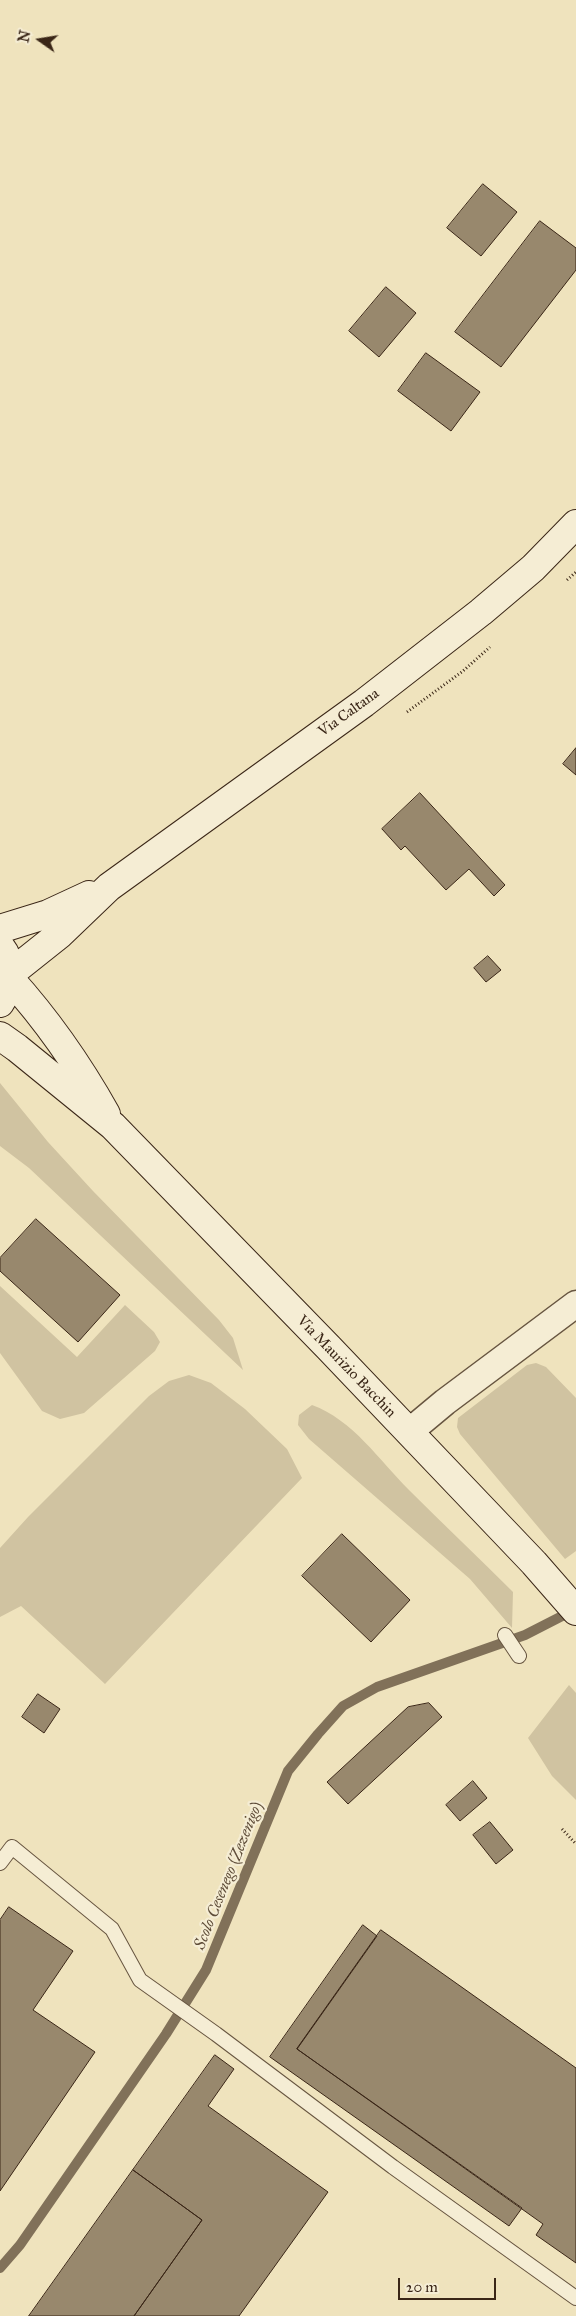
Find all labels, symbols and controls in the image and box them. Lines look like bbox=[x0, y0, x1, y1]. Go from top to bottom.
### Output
north arrow bbox=[15, 15, 65, 65]
text: N bbox=[15, 29, 35, 44]
street label: Via Caltana bbox=[315, 685, 383, 741]
street label: Via Maurizio Bacchin bbox=[293, 1312, 399, 1422]
water label: Scolo Cesenego (Zezenigo) bbox=[191, 1799, 267, 1953]
scale bar bbox=[401, 2268, 498, 2300]
text: 20 m bbox=[406, 2278, 438, 2296]

